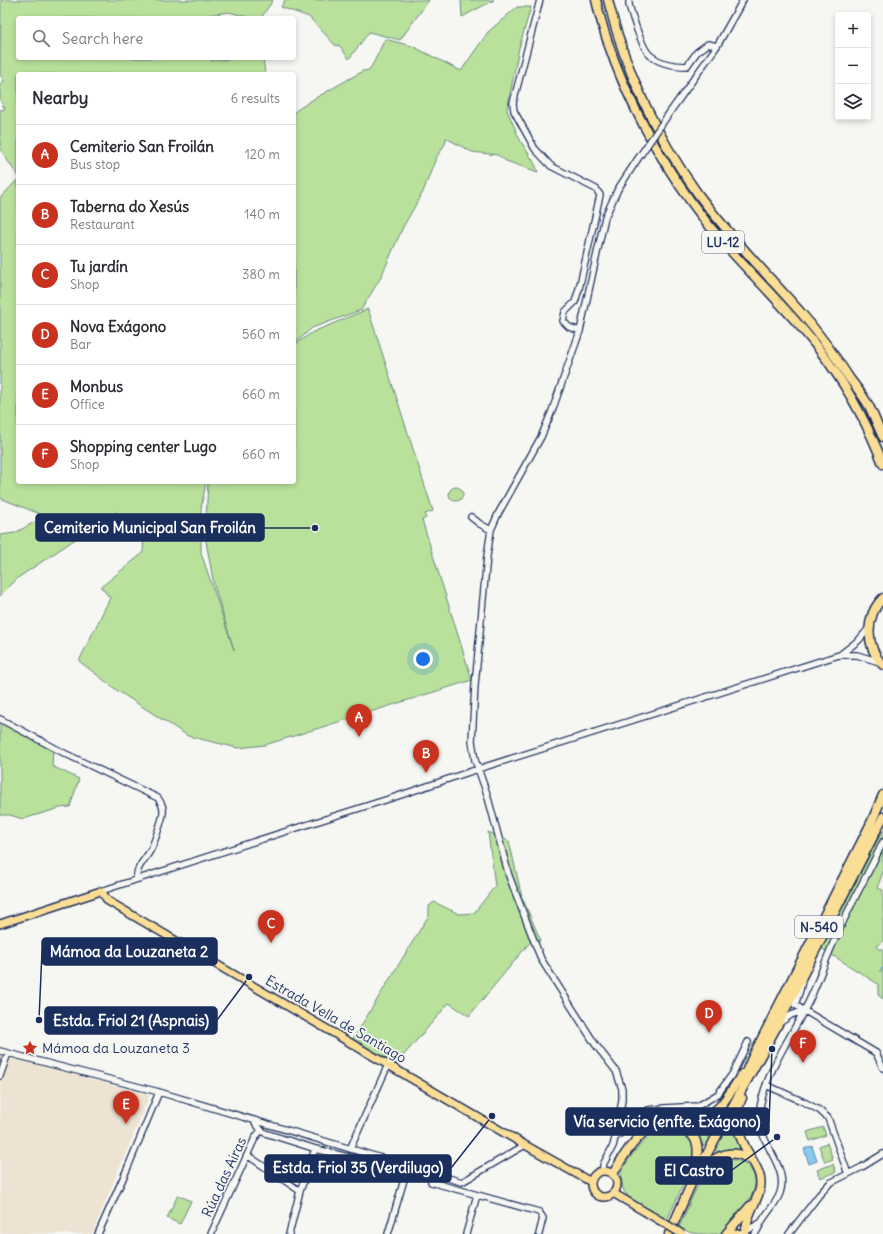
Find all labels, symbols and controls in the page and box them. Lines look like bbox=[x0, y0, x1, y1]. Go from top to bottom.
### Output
map controls bbox=[835, 12, 871, 120]
button: + bbox=[835, 12, 871, 48]
search box bbox=[16, 16, 296, 60]
icon: search bbox=[30, 27, 52, 49]
text: Search here bbox=[62, 29, 143, 48]
button: − bbox=[835, 48, 871, 84]
button: layers bbox=[835, 84, 871, 120]
text: Nearby bbox=[32, 87, 88, 109]
text: 6 results bbox=[231, 90, 280, 107]
text: Cemiterio San Froilán bbox=[70, 137, 214, 156]
text: A bbox=[41, 146, 49, 163]
text: 120 m bbox=[245, 146, 280, 163]
text: Bus stop bbox=[70, 156, 120, 173]
text: Taberna do Xesús bbox=[70, 197, 189, 216]
text: B bbox=[41, 206, 49, 223]
text: 140 m bbox=[244, 206, 280, 223]
text: Restaurant bbox=[70, 216, 135, 233]
road number: LU-12 bbox=[702, 231, 744, 253]
text: Tu jardín bbox=[70, 257, 128, 276]
text: C bbox=[41, 266, 49, 283]
text: 380 m bbox=[242, 266, 280, 283]
text: Shop bbox=[70, 276, 99, 293]
text: Nova Exágono bbox=[70, 317, 166, 336]
text: D bbox=[40, 326, 50, 343]
text: 560 m bbox=[242, 326, 280, 343]
text: Bar bbox=[70, 336, 91, 353]
text: Monbus bbox=[70, 377, 123, 396]
text: E bbox=[41, 386, 49, 403]
text: 660 m bbox=[242, 386, 280, 403]
text: Office bbox=[70, 396, 105, 413]
text: Shopping center Lugo bbox=[70, 437, 217, 456]
text: F bbox=[41, 446, 49, 463]
text: 660 m bbox=[242, 446, 280, 463]
text: Shop bbox=[70, 456, 99, 473]
callout: Cemiterio Municipal San Froilán bbox=[36, 514, 264, 541]
text: Cemiterio Municipal San Froilán bbox=[44, 518, 256, 538]
your location bbox=[413, 649, 433, 669]
pin: A bbox=[346, 704, 372, 737]
pin: B bbox=[413, 740, 439, 773]
pin: C bbox=[258, 910, 284, 943]
road number: N-540 bbox=[795, 916, 843, 938]
callout: Mámoa da Louzaneta 2 bbox=[42, 938, 217, 965]
text: Mámoa da Louzaneta 2 bbox=[50, 942, 208, 961]
street label: Estrada Vella de Santiago bbox=[262, 971, 410, 1067]
pin: D bbox=[696, 1000, 722, 1033]
callout: Estda. Friol 21 (Aspnais) bbox=[45, 1007, 217, 1034]
text: Estda. Friol 21 (Aspnais) bbox=[53, 1011, 209, 1031]
pin: F bbox=[790, 1030, 816, 1063]
place icon: Mámoa da Louzaneta 3 bbox=[21, 1039, 39, 1057]
place label: Mámoa da Louzaneta 3 bbox=[42, 1039, 190, 1057]
pin: E bbox=[113, 1091, 139, 1124]
callout: Vía servicio (enfte. Exágono) bbox=[566, 1108, 769, 1135]
text: Vía servicio (enfte. Exágono) bbox=[573, 1112, 761, 1132]
street label: Rúa das Airas bbox=[198, 1134, 250, 1220]
callout: Estda. Friol 35 (Verdilugo) bbox=[265, 1155, 451, 1182]
callout: El Castro bbox=[656, 1157, 732, 1184]
text: Estda. Friol 35 (Verdilugo) bbox=[273, 1158, 444, 1178]
text: El Castro bbox=[664, 1161, 725, 1180]

